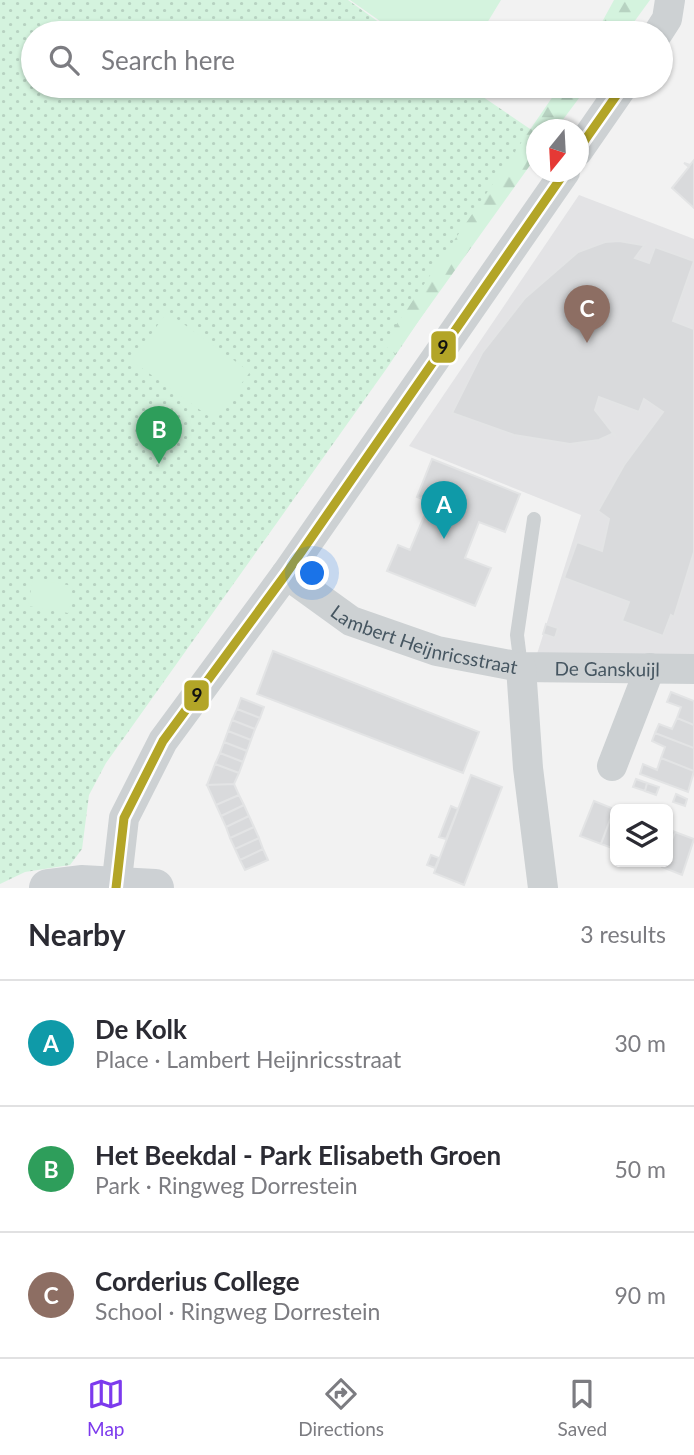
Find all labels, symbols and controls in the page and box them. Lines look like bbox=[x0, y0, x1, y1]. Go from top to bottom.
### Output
search box bbox=[21, 21, 673, 98]
icon: search bbox=[45, 41, 83, 79]
text: Search here bbox=[101, 44, 235, 76]
north arrow bbox=[526, 119, 589, 182]
pin: C bbox=[564, 285, 610, 343]
line badge: 9 bbox=[430, 330, 457, 364]
text: 9 bbox=[437, 335, 449, 358]
pin: B bbox=[136, 406, 182, 464]
pin: A bbox=[421, 481, 467, 539]
your location bbox=[295, 556, 329, 590]
street label: Lambert Heijnricsstraat bbox=[327, 599, 520, 678]
street label: De Ganskuijl bbox=[554, 656, 660, 680]
line badge: 9 bbox=[183, 679, 210, 712]
text: 9 bbox=[191, 683, 203, 706]
map controls bbox=[610, 804, 673, 867]
button: layers bbox=[610, 804, 673, 867]
text: Nearby bbox=[28, 916, 126, 952]
text: 3 results bbox=[580, 920, 666, 948]
text: De Kolk bbox=[95, 1013, 187, 1045]
text: A bbox=[43, 1029, 59, 1057]
text: 30 m bbox=[615, 1029, 666, 1057]
text: Place · Lambert Heijnricsstraat bbox=[95, 1045, 401, 1073]
text: Het Beekdal - Park Elisabeth Groen bbox=[95, 1139, 501, 1171]
text: B bbox=[43, 1155, 59, 1183]
text: 50 m bbox=[615, 1155, 666, 1183]
text: Park · Ringweg Dorrestein bbox=[95, 1171, 358, 1199]
text: Corderius College bbox=[95, 1265, 300, 1297]
text: C bbox=[43, 1281, 59, 1309]
text: 90 m bbox=[615, 1281, 666, 1309]
text: School · Ringweg Dorrestein bbox=[95, 1297, 380, 1325]
tab: Map bbox=[87, 1375, 125, 1440]
tab: Directions bbox=[298, 1375, 384, 1440]
tab: Saved bbox=[558, 1375, 607, 1440]

